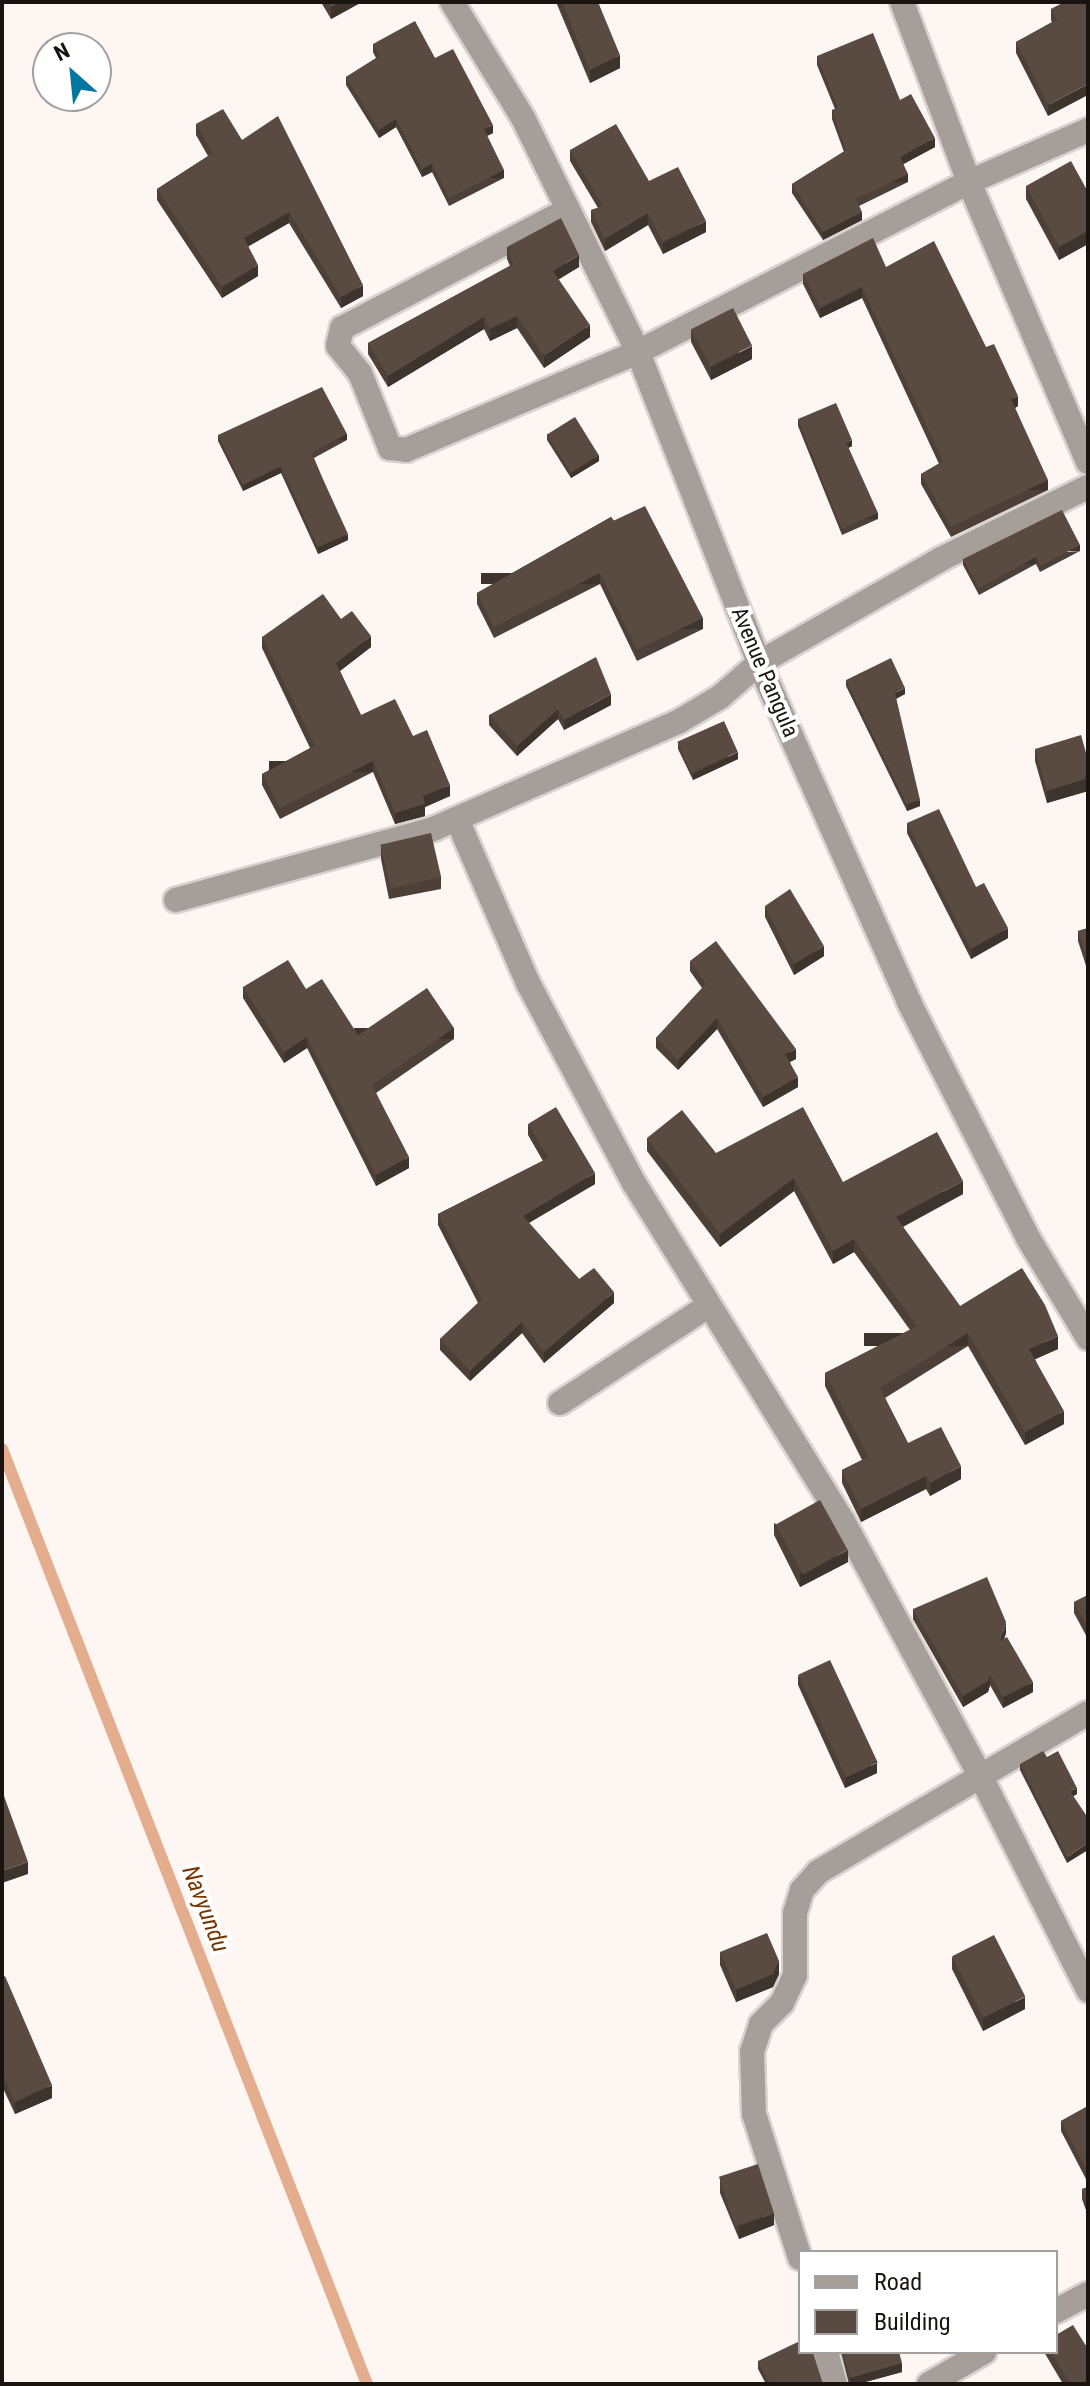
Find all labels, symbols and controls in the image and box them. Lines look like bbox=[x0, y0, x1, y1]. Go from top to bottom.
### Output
north arrow bbox=[32, 32, 112, 112]
text: N bbox=[50, 38, 73, 66]
street label: Avenue Pangula bbox=[726, 603, 804, 741]
water label: Navyundu bbox=[175, 1862, 235, 1956]
legend bbox=[798, 2250, 1058, 2354]
text: Road bbox=[874, 2268, 922, 2296]
text: Building bbox=[874, 2308, 951, 2336]

